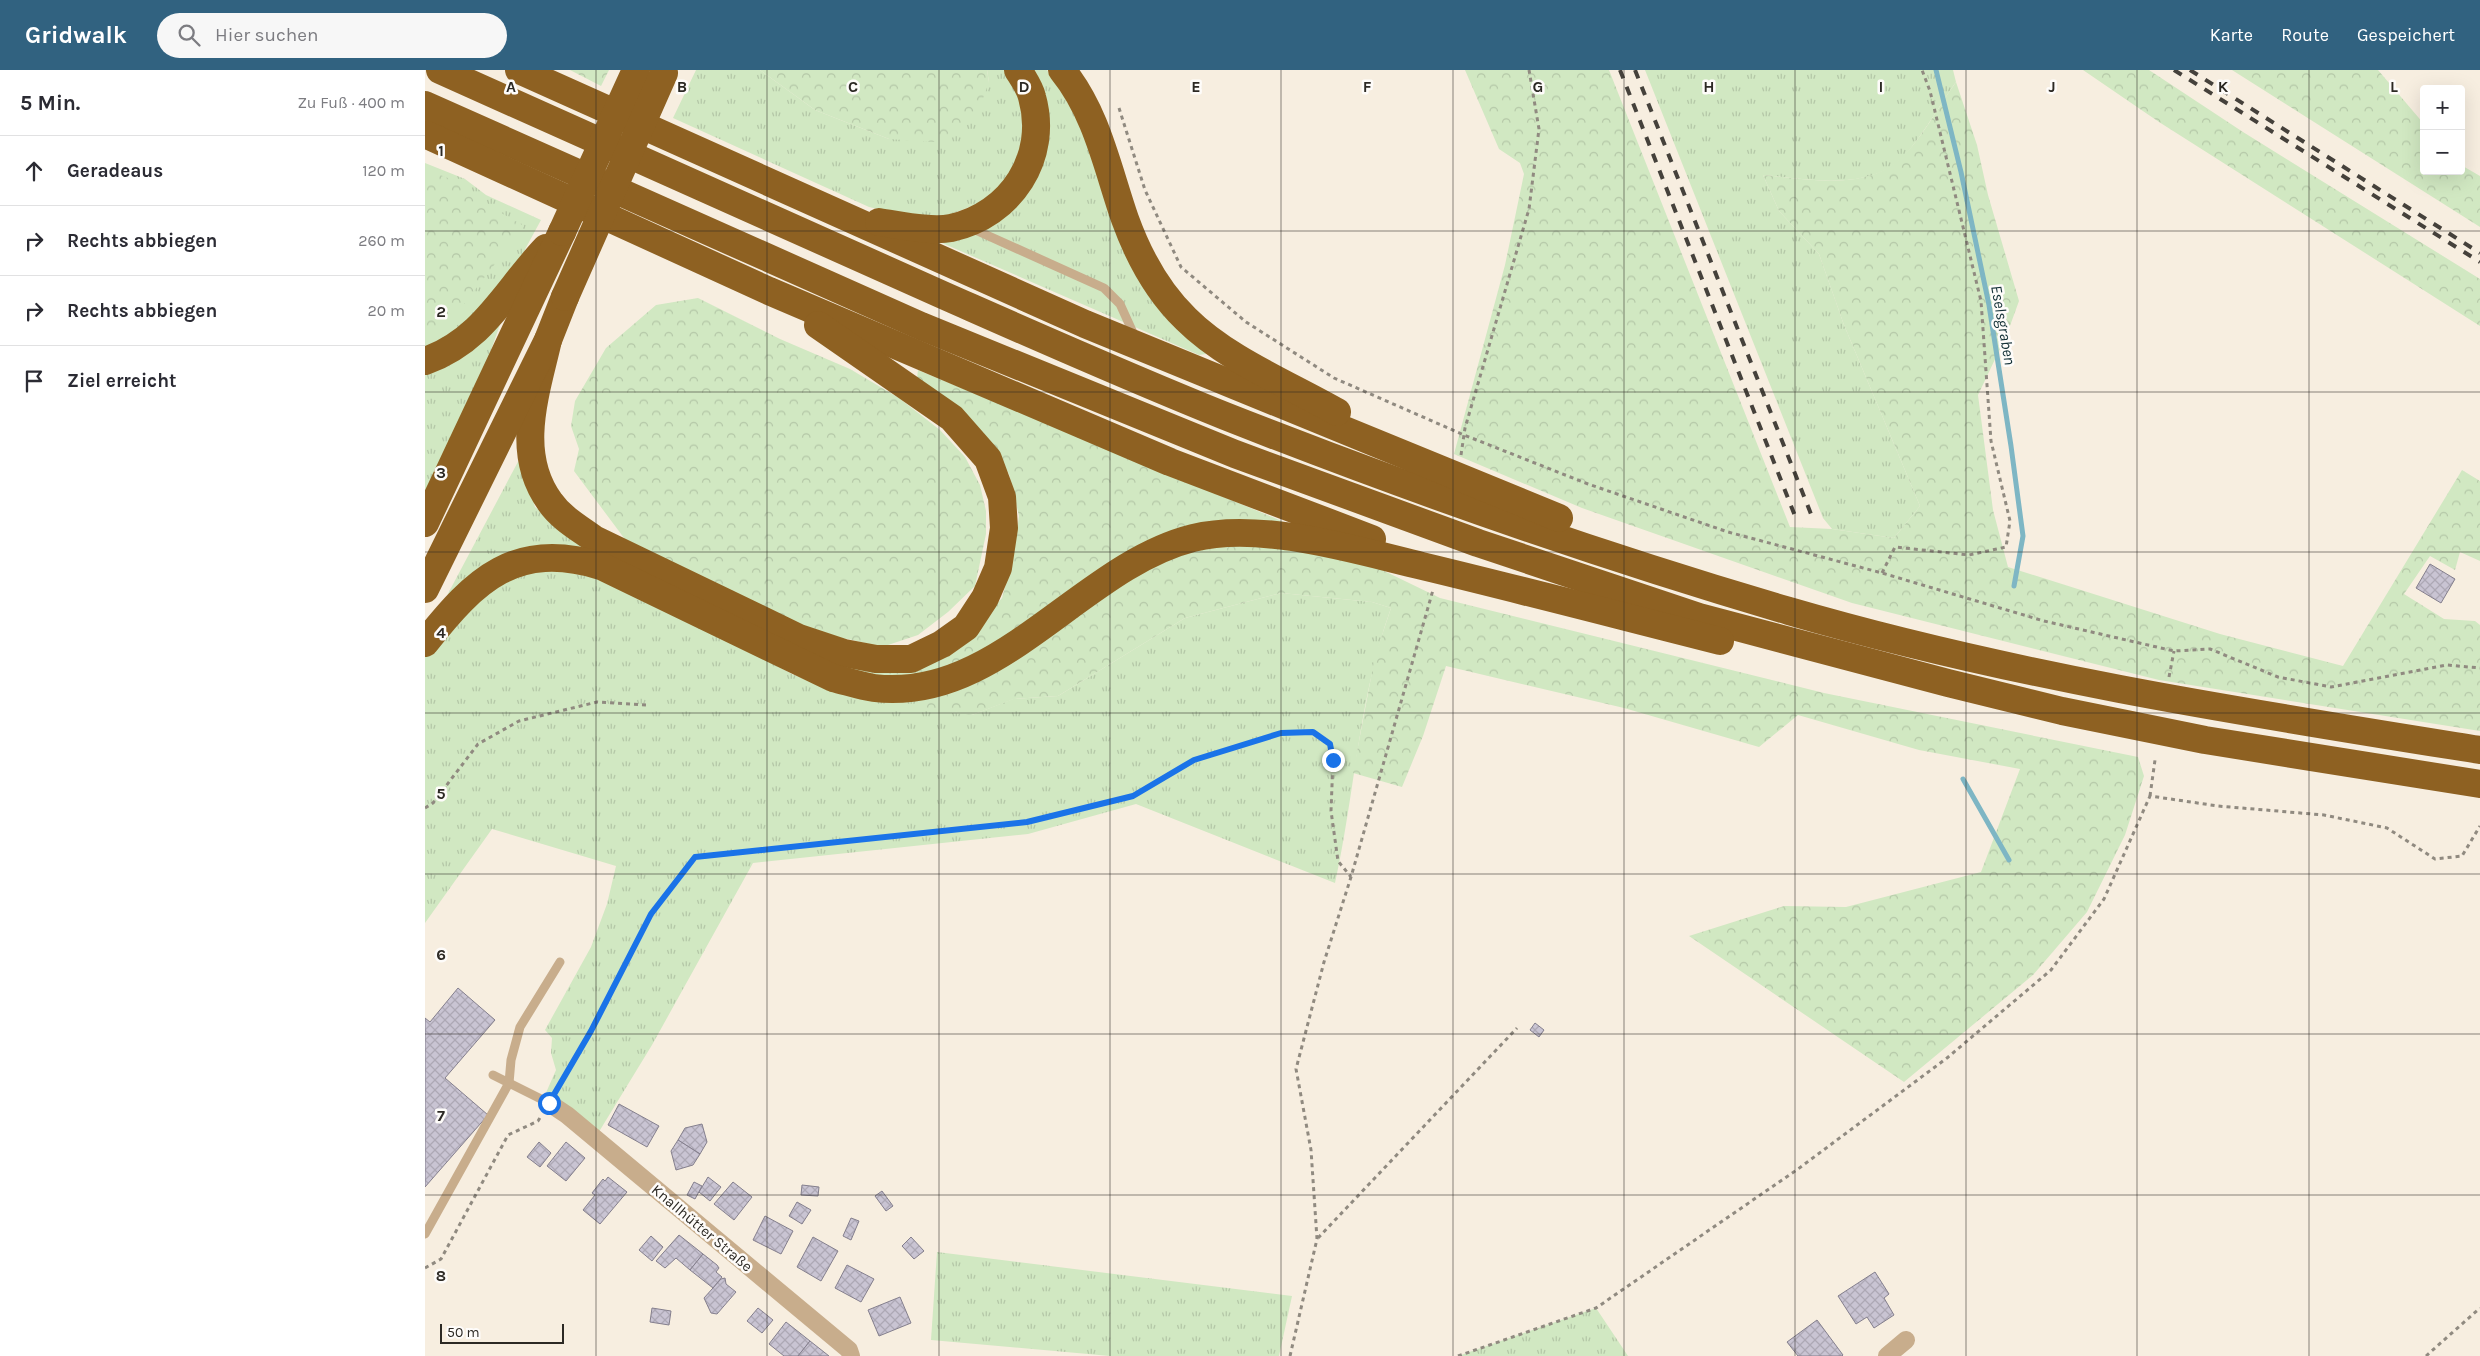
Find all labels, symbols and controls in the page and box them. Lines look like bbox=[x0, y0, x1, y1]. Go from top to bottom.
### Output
search box bbox=[157, 13, 507, 58]
text: Gridwalk bbox=[25, 21, 127, 49]
icon: search bbox=[175, 21, 203, 49]
text: Hier suchen bbox=[215, 24, 319, 46]
text: Karte bbox=[2210, 24, 2253, 46]
text: Route bbox=[2281, 24, 2329, 46]
text: Gespeichert bbox=[2357, 24, 2455, 46]
text: A bbox=[506, 77, 516, 96]
text: B bbox=[677, 77, 687, 96]
text: C bbox=[848, 77, 858, 96]
text: D bbox=[1019, 77, 1030, 96]
text: E bbox=[1191, 77, 1201, 96]
text: F bbox=[1363, 77, 1372, 96]
text: G bbox=[1533, 77, 1543, 96]
text: H bbox=[1703, 77, 1715, 96]
text: I bbox=[1879, 77, 1883, 96]
text: J bbox=[2048, 77, 2056, 96]
text: K bbox=[2218, 77, 2229, 96]
text: L bbox=[2390, 77, 2398, 96]
map controls bbox=[2420, 85, 2465, 175]
button: + bbox=[2420, 85, 2465, 130]
text: 5 Min. bbox=[20, 91, 80, 115]
text: Zu Fuß · 400 m bbox=[297, 93, 405, 112]
button: − bbox=[2420, 130, 2465, 175]
text: 1 bbox=[438, 141, 444, 160]
icon: ahead bbox=[20, 157, 48, 185]
text: Geradeaus bbox=[67, 160, 163, 182]
text: 120 m bbox=[362, 161, 405, 180]
icon: right bbox=[20, 227, 48, 255]
text: Rechts abbiegen bbox=[67, 230, 217, 252]
text: 260 m bbox=[358, 231, 405, 250]
water label: Eselsgraben bbox=[1987, 284, 2020, 367]
icon: right bbox=[20, 297, 48, 325]
text: Rechts abbiegen bbox=[67, 300, 217, 322]
text: 20 m bbox=[367, 301, 405, 320]
text: 2 bbox=[436, 302, 446, 321]
icon: arrive bbox=[20, 367, 48, 395]
text: Ziel erreicht bbox=[67, 370, 177, 392]
text: 3 bbox=[436, 463, 446, 482]
text: 4 bbox=[436, 623, 446, 642]
route end bbox=[1322, 749, 1345, 772]
text: 5 bbox=[436, 784, 446, 803]
text: 6 bbox=[436, 945, 446, 964]
route start bbox=[538, 1092, 561, 1115]
text: 7 bbox=[437, 1106, 445, 1125]
street label: Knallhütter Straße bbox=[648, 1181, 756, 1275]
text: 8 bbox=[436, 1266, 446, 1285]
scale bar bbox=[440, 1321, 564, 1344]
text: 50 m bbox=[447, 1324, 480, 1341]

